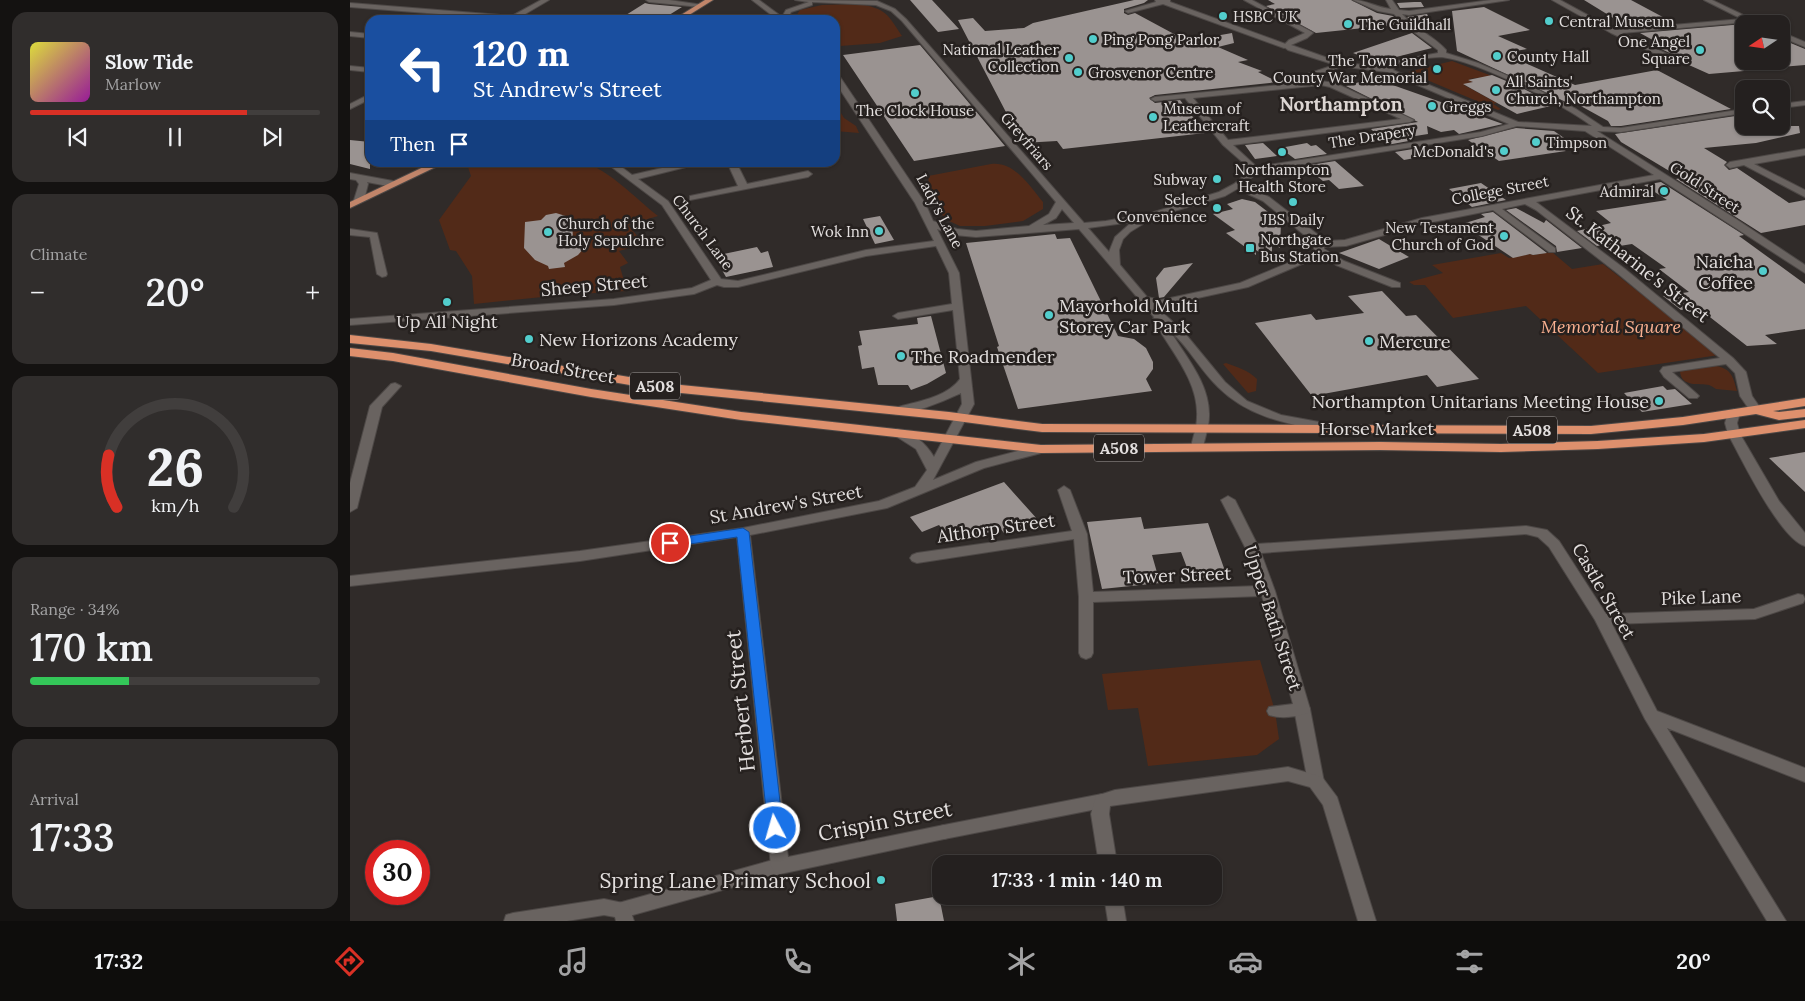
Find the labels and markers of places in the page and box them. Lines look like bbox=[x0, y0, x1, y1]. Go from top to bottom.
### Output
place label: HSBC UK bbox=[1233, 7, 1299, 26]
marker: HSBC UK bbox=[1217, 10, 1229, 22]
place label: Central Museum bbox=[1559, 12, 1675, 31]
place label: The Guildhall bbox=[1358, 15, 1451, 34]
marker: Central Museum bbox=[1543, 15, 1555, 27]
marker: The Guildhall bbox=[1342, 18, 1354, 30]
place label: Ping Pong Parlor bbox=[1103, 30, 1220, 49]
place label: One Angel Square bbox=[1618, 32, 1690, 68]
marker: Ping Pong Parlor bbox=[1087, 33, 1099, 45]
place label: National Leather Collection bbox=[943, 40, 1059, 76]
marker: One Angel Square bbox=[1694, 44, 1706, 56]
place label: County Hall bbox=[1507, 47, 1589, 66]
marker: County Hall bbox=[1491, 50, 1503, 62]
place label: The Town and County War Memorial bbox=[1273, 51, 1427, 87]
marker: National Leather Collection bbox=[1063, 52, 1075, 64]
place label: Grosvenor Centre bbox=[1088, 63, 1213, 82]
marker: The Town and County War Memorial bbox=[1431, 63, 1443, 75]
marker: Grosvenor Centre bbox=[1072, 66, 1084, 78]
place label: All Saints' Church, Northampton bbox=[1505, 72, 1661, 108]
marker: All Saints' Church, Northampton bbox=[1490, 84, 1502, 96]
marker: The Clock House bbox=[909, 87, 921, 99]
place label: Greggs bbox=[1442, 97, 1492, 116]
place label: Museum of Leathercraft bbox=[1163, 99, 1250, 135]
marker: Greggs bbox=[1426, 100, 1438, 112]
place label: The Clock House bbox=[856, 101, 974, 120]
marker: Museum of Leathercraft bbox=[1147, 111, 1159, 123]
place label: Timpson bbox=[1546, 133, 1607, 152]
marker: Timpson bbox=[1530, 136, 1542, 148]
place label: McDonald's bbox=[1413, 142, 1494, 161]
marker: McDonald's bbox=[1498, 145, 1510, 157]
marker: Northampton Health Store bbox=[1276, 146, 1288, 158]
place label: Northampton Health Store bbox=[1234, 160, 1330, 196]
place label: Subway bbox=[1154, 170, 1207, 189]
marker: Subway bbox=[1211, 173, 1223, 185]
place label: Admiral bbox=[1599, 182, 1654, 201]
marker: Admiral bbox=[1658, 185, 1670, 197]
place label: Select Convenience bbox=[1117, 190, 1207, 226]
marker: JBS Daily bbox=[1287, 196, 1299, 208]
marker: Select Convenience bbox=[1211, 202, 1223, 214]
place label: JBS Daily bbox=[1261, 210, 1324, 229]
place label: Church of the Holy Sepulchre bbox=[558, 214, 664, 250]
place label: New Testament Church of God bbox=[1385, 218, 1494, 254]
place label: Wok Inn bbox=[811, 222, 869, 241]
marker: Wok Inn bbox=[873, 225, 885, 237]
marker: Church of the Holy Sepulchre bbox=[542, 226, 554, 238]
place label: Northgate Bus Station bbox=[1260, 230, 1339, 266]
marker: New Testament Church of God bbox=[1498, 230, 1510, 242]
marker: Northgate Bus Station bbox=[1244, 242, 1256, 254]
place label: Naicha Coffee bbox=[1695, 250, 1753, 294]
marker: Naicha Coffee bbox=[1757, 265, 1769, 277]
place label: Mayorhold Multi Storey Car Park bbox=[1059, 294, 1198, 338]
marker: Up All Night bbox=[441, 296, 453, 308]
marker: Mayorhold Multi Storey Car Park bbox=[1043, 309, 1055, 321]
place label: Up All Night bbox=[396, 310, 498, 333]
place label: New Horizons Academy bbox=[539, 328, 739, 351]
place label: Mercure bbox=[1379, 330, 1451, 353]
marker: New Horizons Academy bbox=[523, 333, 535, 345]
marker: Mercure bbox=[1363, 335, 1375, 347]
place label: The Roadmender bbox=[911, 345, 1055, 368]
marker: The Roadmender bbox=[895, 350, 907, 362]
place label: Northampton Unitarians Meeting House bbox=[1311, 390, 1649, 413]
marker: Northampton Unitarians Meeting House bbox=[1653, 395, 1665, 407]
pin bbox=[649, 522, 691, 564]
place label: Spring Lane Primary School bbox=[599, 867, 871, 894]
marker: Spring Lane Primary School bbox=[875, 874, 887, 886]

